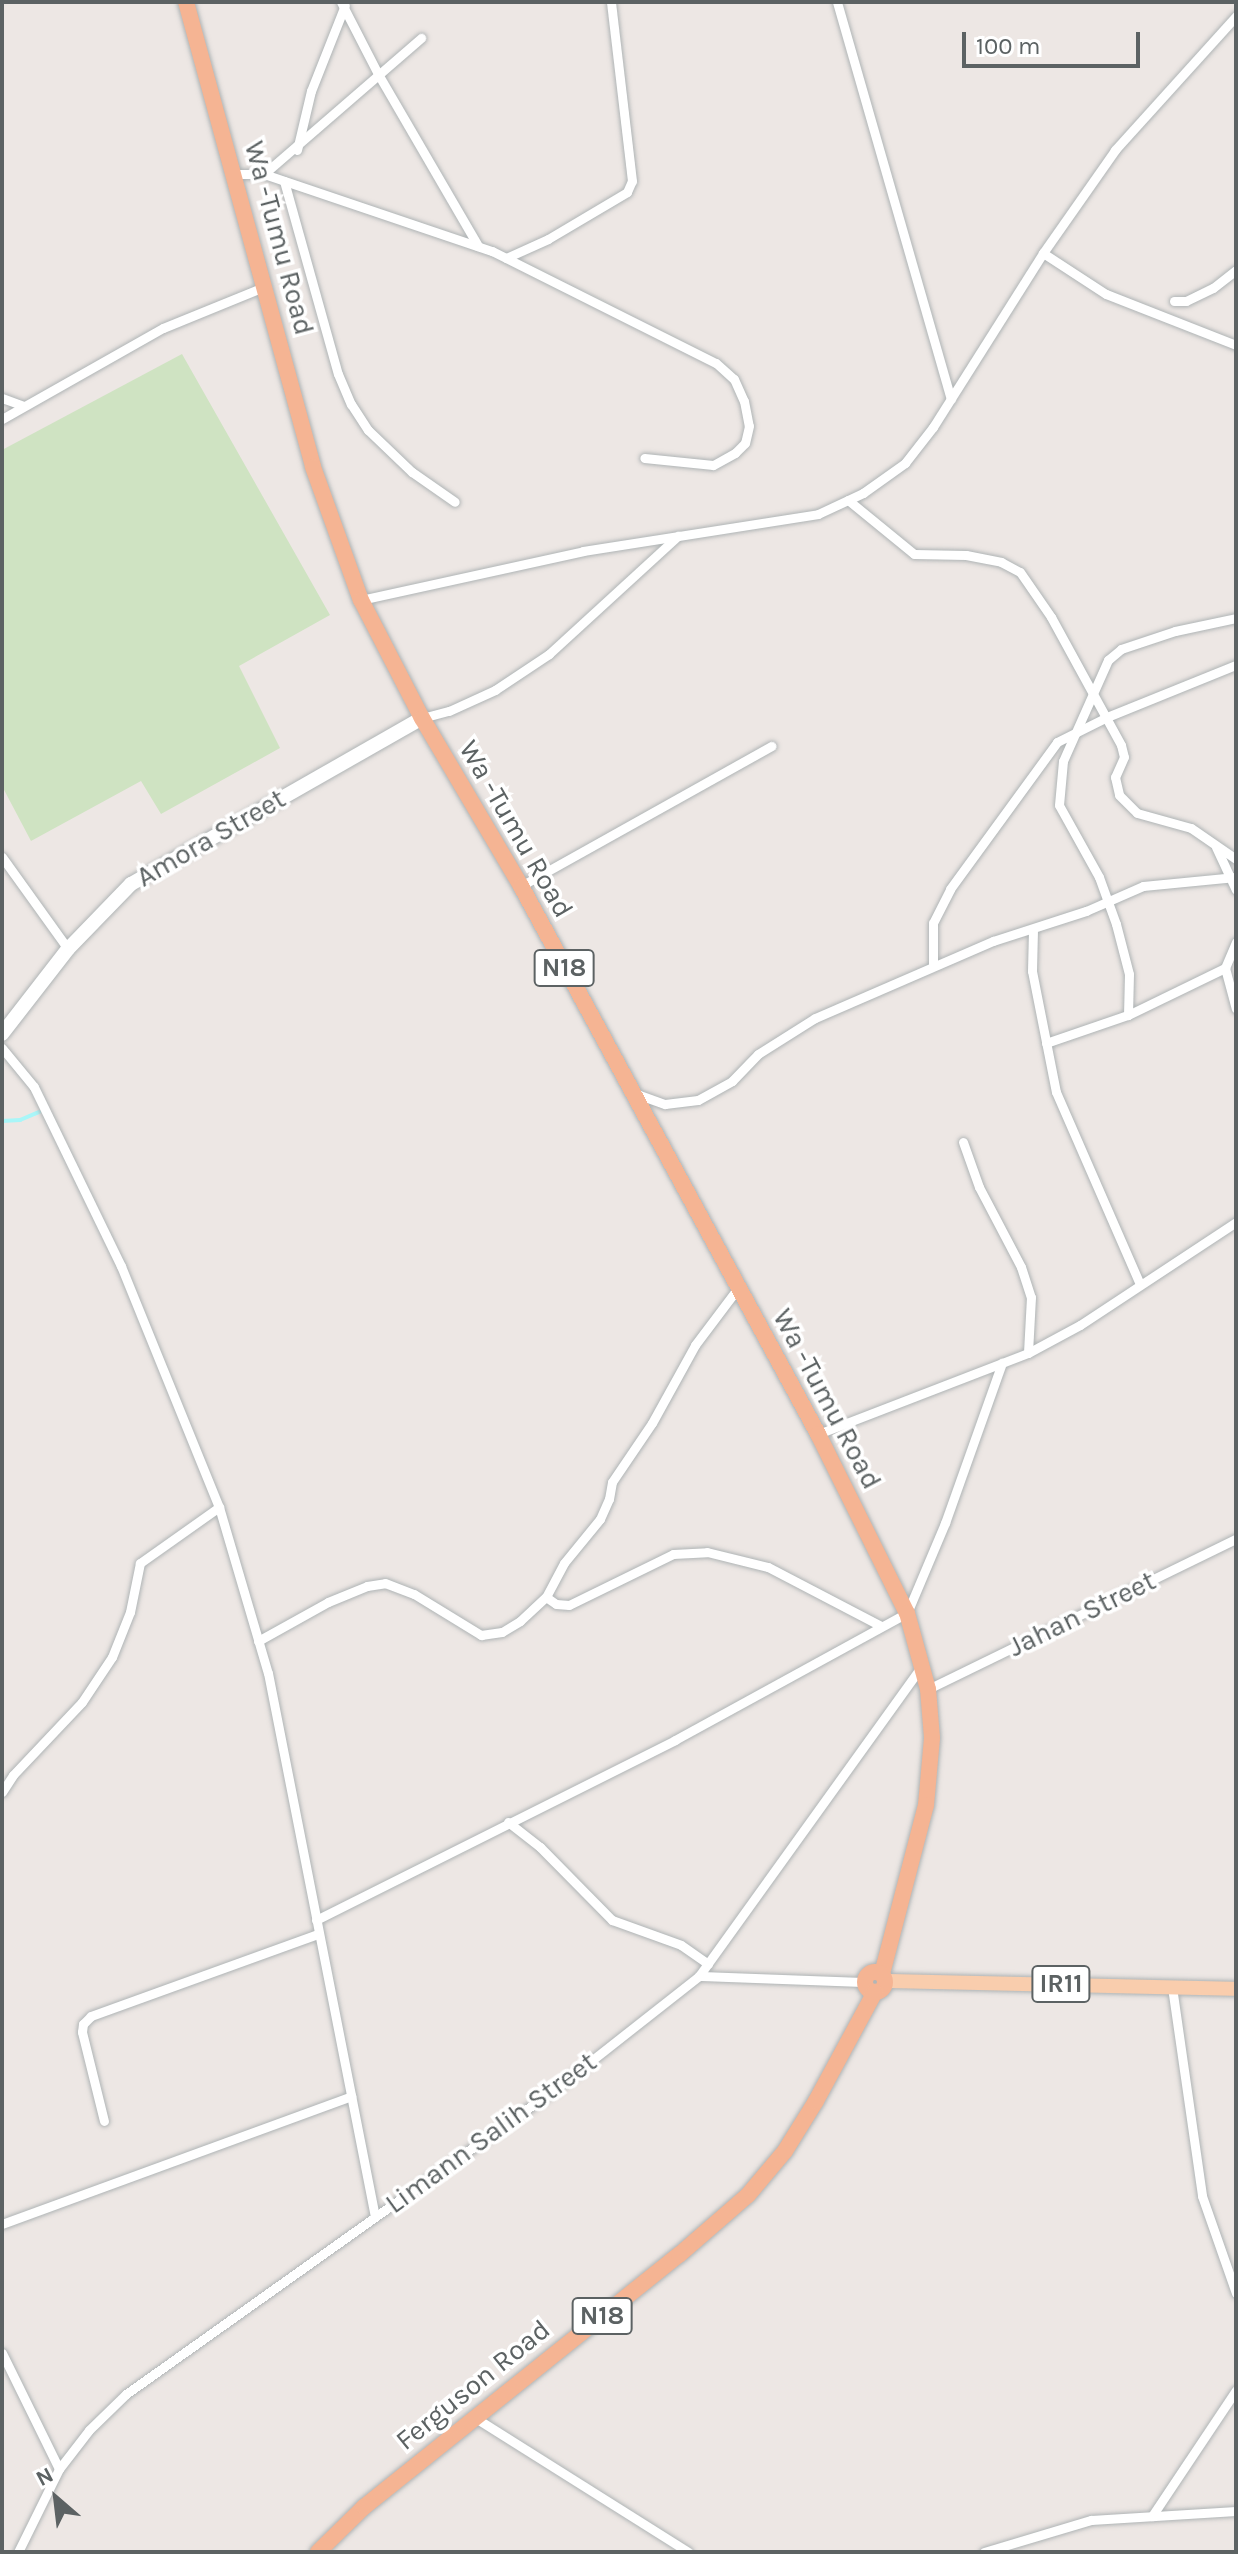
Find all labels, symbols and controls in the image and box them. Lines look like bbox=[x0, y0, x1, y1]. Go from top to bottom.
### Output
scale bar bbox=[966, 16, 1144, 66]
text: 100 m bbox=[976, 32, 1041, 60]
street label: Wa -Tumu Road bbox=[237, 137, 321, 339]
street label: Wa -Tumu Road bbox=[452, 734, 580, 924]
street label: Amora Street bbox=[130, 782, 292, 894]
road number: N18 bbox=[532, 946, 596, 990]
street label: Wa -Tumu Road bbox=[765, 1303, 889, 1495]
street label: Jahan Street bbox=[1003, 1564, 1161, 1664]
road number: IR11 bbox=[1031, 1962, 1091, 2006]
street label: Limann Salih Street bbox=[379, 2045, 603, 2221]
road number: N18 bbox=[570, 2294, 634, 2338]
street label: Ferguson Road bbox=[389, 2313, 557, 2457]
north arrow bbox=[16, 2458, 96, 2538]
text: N bbox=[32, 2462, 58, 2492]

